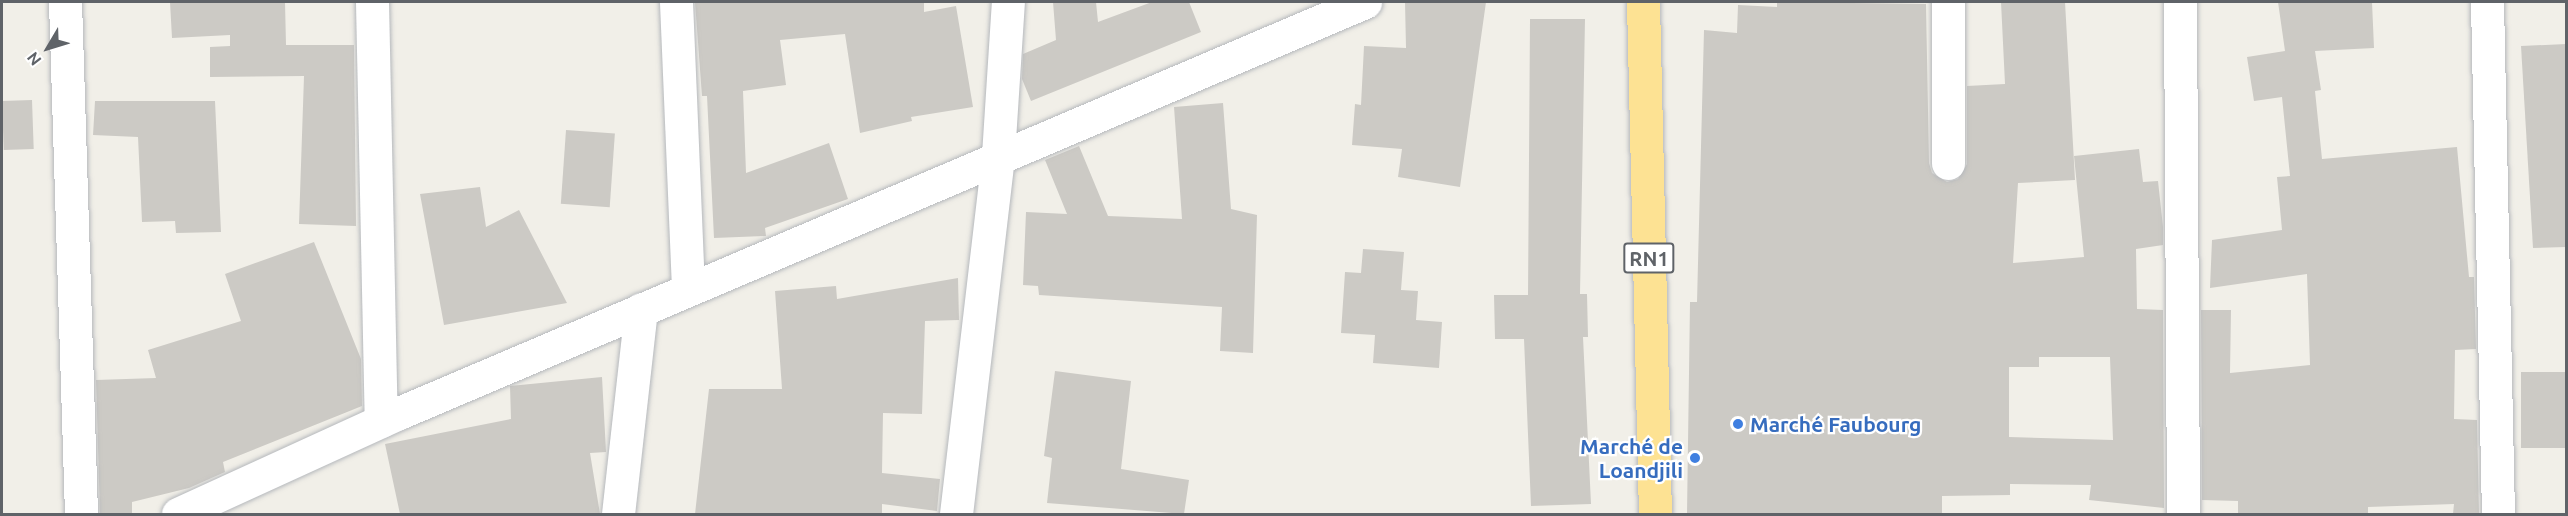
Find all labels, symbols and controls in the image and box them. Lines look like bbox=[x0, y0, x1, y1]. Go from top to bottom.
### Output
north arrow bbox=[18, 18, 78, 78]
text: N bbox=[23, 49, 45, 69]
road number: RN1 bbox=[1622, 241, 1676, 275]
place label: Marché Faubourg bbox=[1750, 411, 1921, 437]
marker: Marché Faubourg bbox=[1731, 417, 1745, 431]
place label: Marché de Loandjili bbox=[1580, 433, 1683, 483]
marker: Marché de Loandjili bbox=[1688, 451, 1702, 465]

